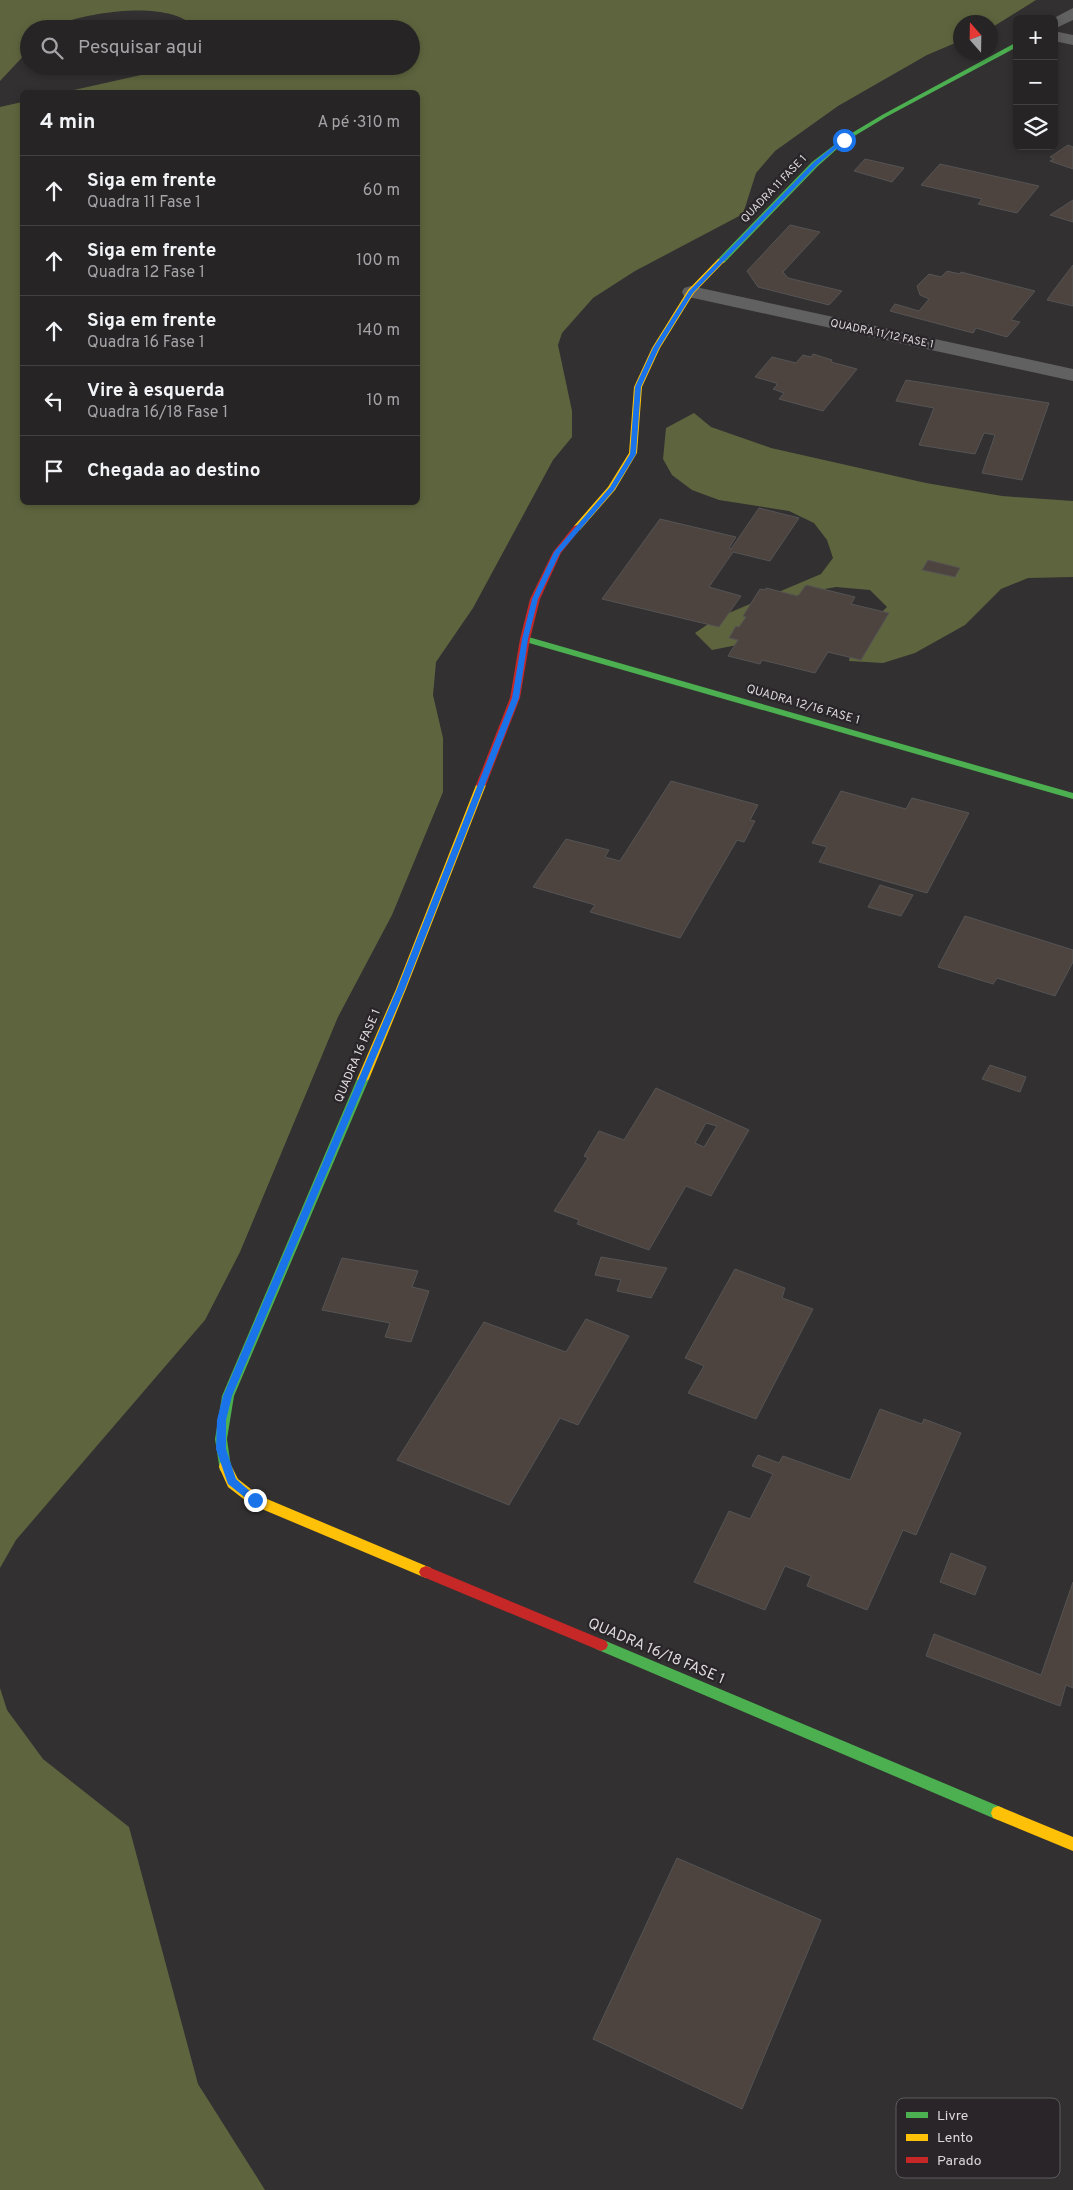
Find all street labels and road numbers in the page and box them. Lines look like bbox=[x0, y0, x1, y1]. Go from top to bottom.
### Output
street label: QUADRA 11 FASE 1 bbox=[738, 152, 810, 226]
street label: QUADRA 11/12 FASE 1 bbox=[829, 316, 935, 352]
street label: QUADRA 12/16 FASE 1 bbox=[744, 681, 862, 729]
street label: QUADRA 16 FASE 1 bbox=[331, 1007, 385, 1105]
street label: QUADRA 16/18 FASE 1 bbox=[585, 1615, 727, 1689]

